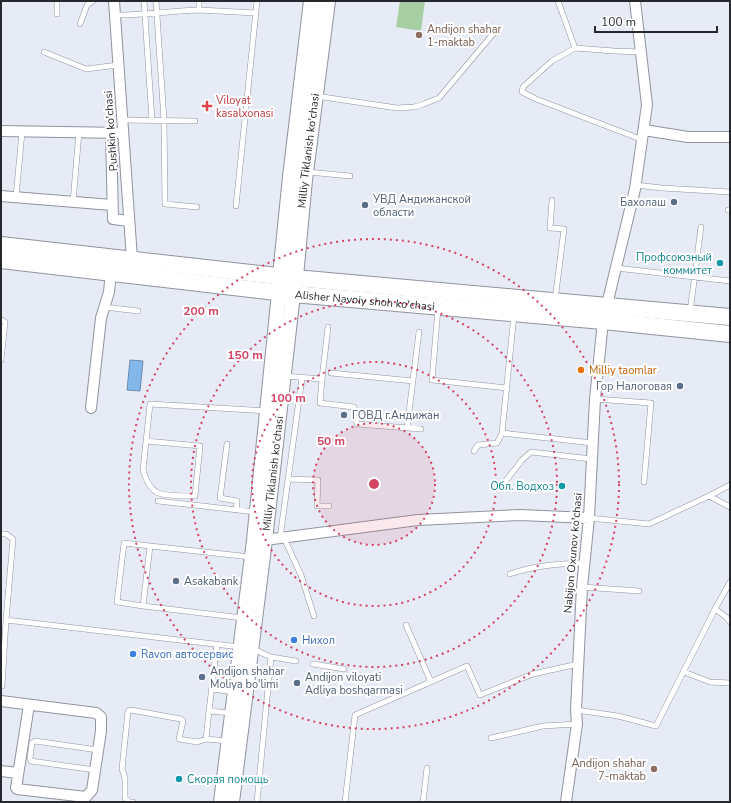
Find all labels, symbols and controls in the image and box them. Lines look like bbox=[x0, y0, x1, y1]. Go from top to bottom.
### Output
scale bar bbox=[595, 8, 717, 34]
text: 100 m bbox=[601, 14, 636, 30]
place label: Andijon shahar 1-maktab bbox=[427, 22, 501, 50]
marker: Andijon shahar 1-maktab bbox=[414, 30, 424, 40]
street label: Pushkin ko'chasi bbox=[101, 90, 121, 172]
street label: Milliy Tiklanish ko'chasi bbox=[294, 92, 323, 209]
place label: Viloyat kasalxonasi bbox=[215, 93, 273, 121]
marker: Viloyat kasalxonasi bbox=[201, 100, 213, 112]
place label: УВД Андижанской области bbox=[372, 192, 471, 220]
place label: Бахолаш bbox=[620, 195, 666, 210]
marker: Бахолаш bbox=[669, 197, 679, 207]
marker: УВД Андижанской области bbox=[360, 200, 370, 210]
place label: Профсоюзный коммитет bbox=[636, 250, 712, 278]
marker: Профсоюзный коммитет bbox=[715, 258, 725, 268]
street label: Alisher Navoiy shoh ko'chasi bbox=[294, 287, 435, 314]
text: 200 m bbox=[183, 303, 219, 319]
text: 150 m bbox=[227, 347, 263, 363]
place label: Milliy taomlar bbox=[589, 363, 657, 378]
marker: Milliy taomlar bbox=[576, 365, 586, 375]
place label: Гор Налоговая bbox=[596, 379, 672, 394]
marker: Гор Налоговая bbox=[675, 381, 685, 391]
text: 100 m bbox=[270, 390, 306, 406]
place label: ГОВД г.Андижан bbox=[352, 408, 439, 423]
marker: ГОВД г.Андижан bbox=[339, 410, 349, 420]
street label: Milliy Tiklanish ko'chasi bbox=[259, 415, 287, 532]
text: 50 m bbox=[317, 433, 345, 449]
centre of rings bbox=[367, 477, 381, 491]
place label: Обл. Водхоз bbox=[490, 479, 554, 494]
marker: Обл. Водхоз bbox=[557, 481, 567, 491]
street label: Nabijon Oxunov ko'chasi bbox=[560, 492, 586, 614]
place label: Asakabank bbox=[184, 574, 239, 589]
marker: Asakabank bbox=[171, 576, 181, 586]
place label: Нихол bbox=[302, 633, 335, 648]
marker: Нихол bbox=[289, 635, 299, 645]
place label: Ravon автосервис bbox=[141, 647, 233, 662]
marker: Ravon автосервис bbox=[128, 649, 138, 659]
place label: Andijon shahar Moliya bo'limi bbox=[210, 664, 284, 692]
place label: Andijon viloyati Adliya boshqarmasi bbox=[305, 670, 403, 698]
marker: Andijon shahar Moliya bo'limi bbox=[197, 672, 207, 682]
marker: Andijon viloyati Adliya boshqarmasi bbox=[292, 678, 302, 688]
place label: Andijon shahar 7-maktab bbox=[572, 756, 646, 784]
marker: Andijon shahar 7-maktab bbox=[649, 764, 659, 774]
place label: Скорая помощь bbox=[187, 772, 269, 787]
marker: Скорая помощь bbox=[174, 774, 184, 784]

